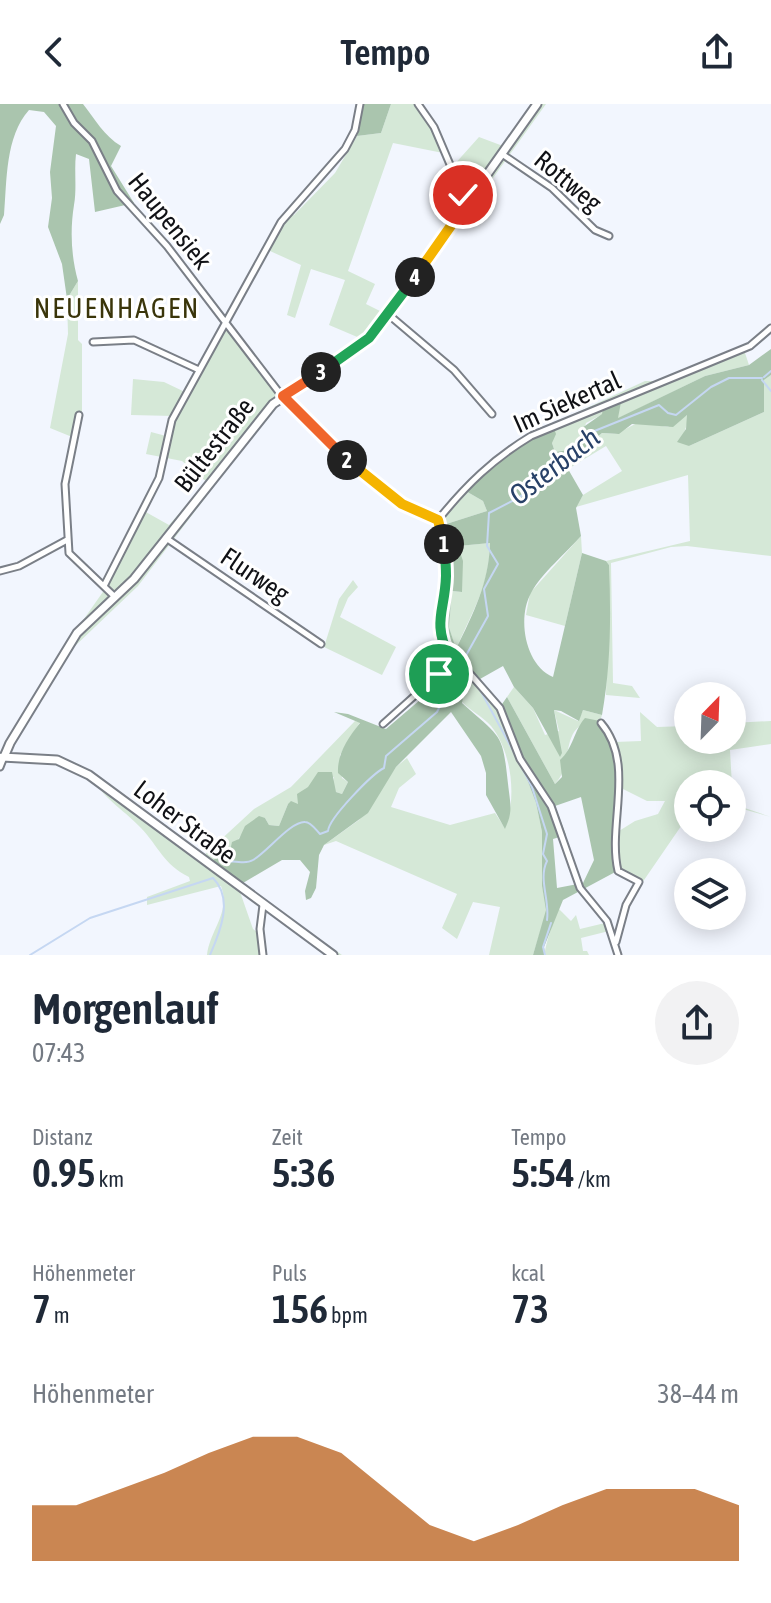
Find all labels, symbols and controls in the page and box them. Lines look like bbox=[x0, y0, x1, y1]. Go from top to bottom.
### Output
icon: back bbox=[32, 30, 76, 74]
icon: share bbox=[695, 30, 739, 74]
text: Tempo bbox=[341, 31, 430, 73]
street label: Rottweg bbox=[528, 144, 608, 218]
pin bbox=[429, 161, 497, 229]
street label: Haupensiek bbox=[122, 167, 218, 275]
icon: check bbox=[441, 173, 485, 217]
pin: 4 bbox=[395, 257, 435, 297]
text: 4 bbox=[410, 264, 420, 290]
district label: NEUENHAGEN bbox=[34, 292, 200, 324]
pin: 3 bbox=[301, 352, 341, 392]
text: 3 bbox=[316, 359, 326, 385]
street label: Im Siekertal bbox=[509, 365, 625, 439]
street label: Bültestraße bbox=[168, 392, 260, 498]
water label: Osterbach bbox=[503, 421, 606, 511]
pin: 2 bbox=[327, 440, 367, 480]
text: 2 bbox=[342, 447, 352, 473]
pin: 1 bbox=[424, 524, 464, 564]
text: 1 bbox=[439, 531, 449, 557]
street label: Flurweg bbox=[215, 541, 296, 609]
pin bbox=[405, 640, 473, 708]
icon: arrive bbox=[417, 652, 461, 696]
north arrow bbox=[674, 682, 746, 754]
map controls bbox=[674, 682, 746, 930]
button: locate bbox=[674, 770, 746, 842]
street label: Loher Straße bbox=[128, 774, 242, 870]
button: layers bbox=[674, 858, 746, 930]
button: share bbox=[655, 981, 739, 1065]
text: Morgenlauf bbox=[32, 983, 219, 1033]
text: 07:43 bbox=[32, 1038, 86, 1068]
text: Distanz bbox=[32, 1124, 92, 1150]
text: Zeit bbox=[272, 1124, 303, 1150]
text: Tempo bbox=[511, 1124, 566, 1150]
text: 0.95 bbox=[32, 1150, 96, 1195]
text: 5:36 bbox=[272, 1150, 335, 1195]
text: 5:54 bbox=[511, 1150, 575, 1195]
text: km bbox=[96, 1166, 124, 1192]
text: /km bbox=[575, 1166, 611, 1192]
text: Höhenmeter bbox=[32, 1260, 135, 1286]
text: Puls bbox=[272, 1260, 307, 1286]
text: kcal bbox=[511, 1260, 545, 1286]
text: 7 bbox=[32, 1286, 51, 1331]
text: 156 bbox=[272, 1286, 328, 1331]
text: 73 bbox=[511, 1286, 549, 1331]
text: m bbox=[51, 1302, 70, 1328]
text: bpm bbox=[328, 1302, 368, 1328]
text: Höhenmeter bbox=[32, 1379, 154, 1409]
text: 38–44 m bbox=[657, 1379, 739, 1409]

